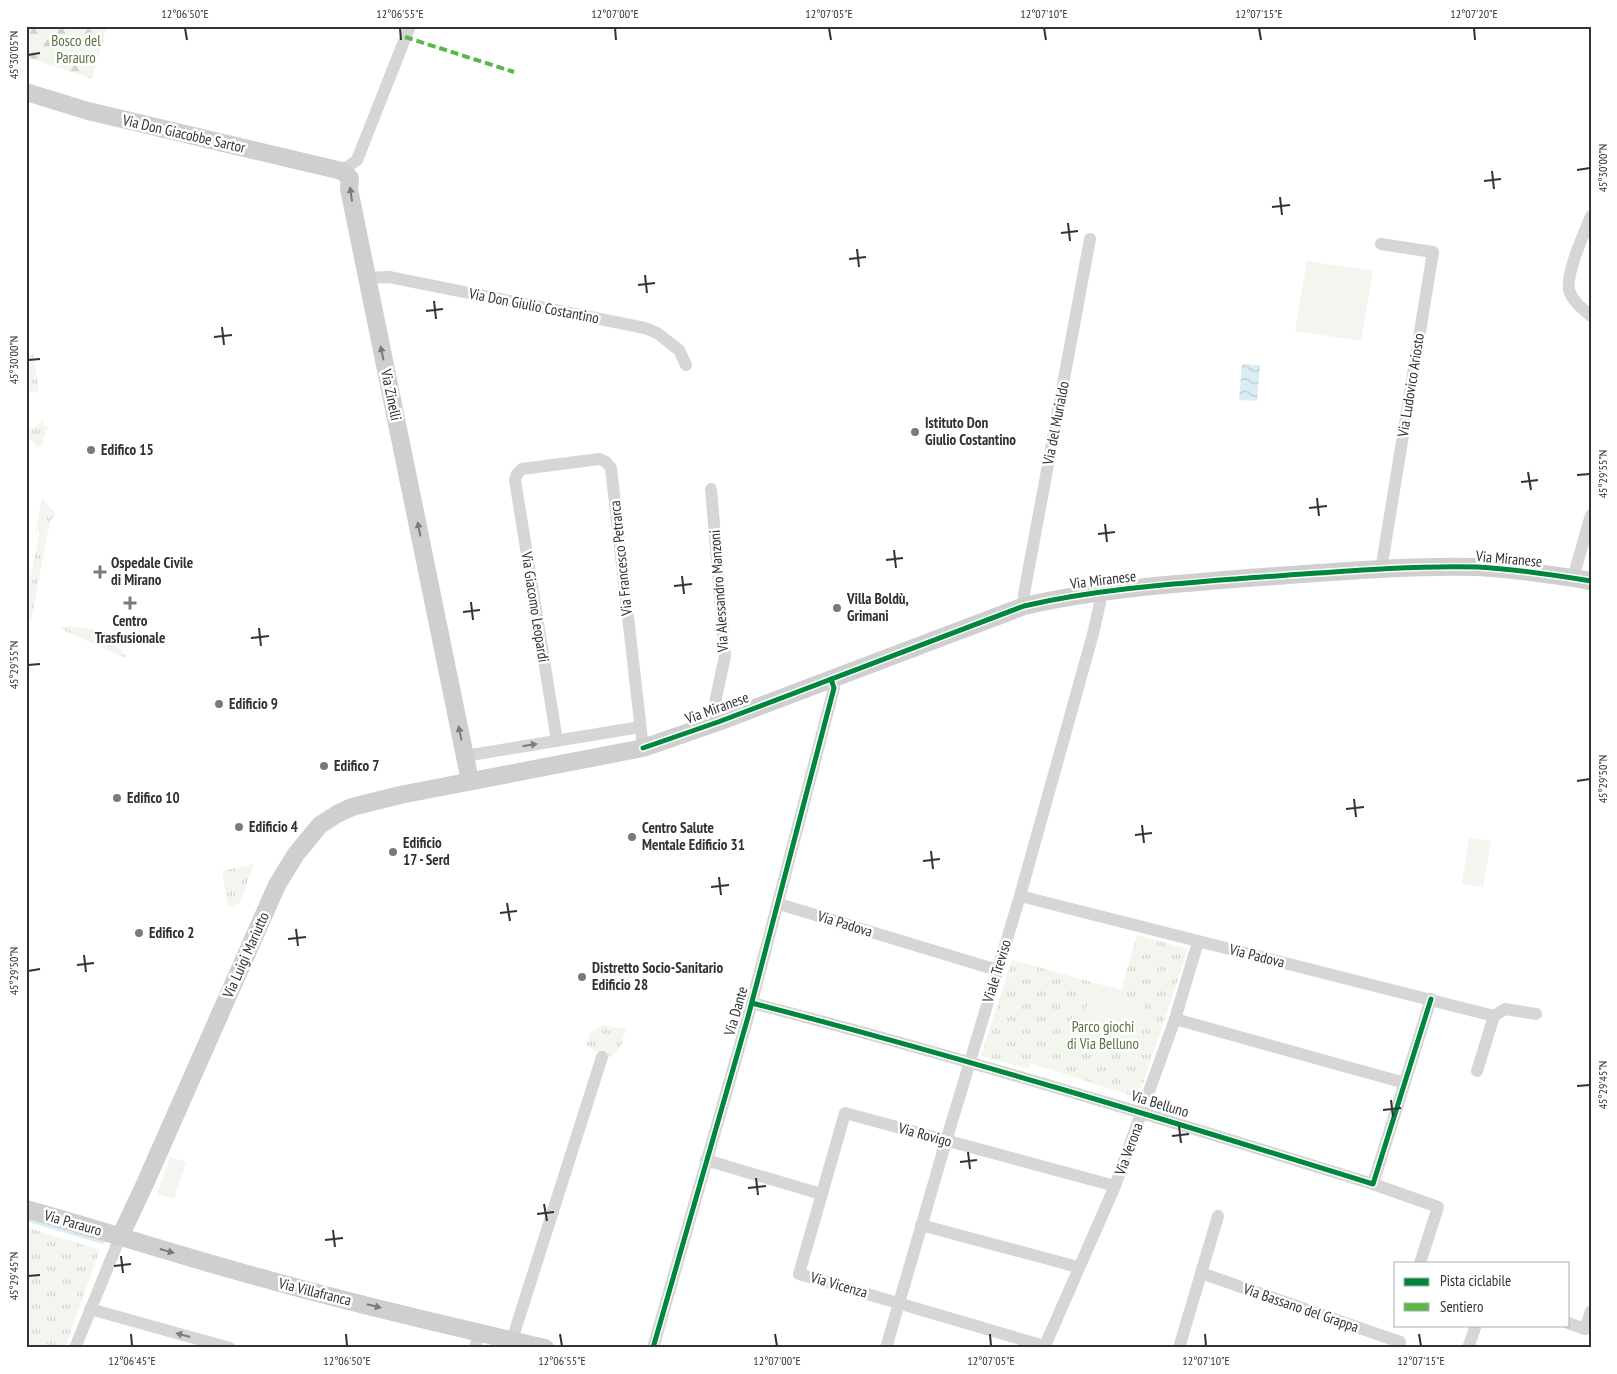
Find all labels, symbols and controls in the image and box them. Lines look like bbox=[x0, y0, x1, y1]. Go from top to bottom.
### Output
text: 12°06'50"E bbox=[161, 6, 209, 21]
text: 12°06'55"E bbox=[376, 6, 424, 21]
text: 12°07'00"E bbox=[591, 6, 639, 21]
text: 12°07'05"E bbox=[805, 6, 853, 21]
text: 12°07'10"E bbox=[1020, 6, 1068, 21]
text: 12°07'15"E bbox=[1235, 6, 1283, 21]
text: 12°07'20"E bbox=[1450, 6, 1498, 21]
text: 45°30'05"N bbox=[6, 31, 21, 79]
park label: Bosco del Parauro bbox=[51, 31, 101, 67]
street label: Via Don Giacobbe Sartor bbox=[120, 110, 248, 157]
text: 45°30'00"N bbox=[1595, 144, 1610, 192]
one-way arrow bbox=[346, 185, 354, 201]
street label: Via Don Giulio Costantino bbox=[466, 283, 601, 327]
street label: Via Ludovico Ariosto bbox=[1393, 332, 1428, 439]
text: 45°30'00"N bbox=[6, 336, 21, 384]
one-way arrow bbox=[378, 345, 386, 360]
street label: Via Zinelli bbox=[377, 367, 406, 422]
street label: Via del Murialdo bbox=[1038, 380, 1073, 467]
place label: Istituto Don Giulio Costantino bbox=[925, 413, 1016, 449]
marker: Istituto Don Giulio Costantino bbox=[909, 426, 921, 438]
place label: Edifico 15 bbox=[101, 440, 154, 459]
marker: Edifico 15 bbox=[85, 444, 97, 456]
text: 45°29'55"N bbox=[1595, 450, 1610, 498]
street label: Via Francesco Petrarca bbox=[605, 500, 636, 618]
one-way arrow bbox=[414, 521, 422, 537]
street label: Via Alessandro Manzoni bbox=[705, 529, 732, 654]
street label: Via Miranese bbox=[1474, 546, 1543, 571]
street label: Via Giacomo Leopardi bbox=[517, 549, 554, 663]
place label: Ospedale Civile di Mirano bbox=[111, 553, 193, 589]
marker: Ospedale Civile di Mirano bbox=[93, 565, 107, 579]
street label: Via Miranese bbox=[1068, 566, 1137, 593]
place label: Villa Boldù, Grimani bbox=[846, 589, 909, 625]
marker: Centro Trasfusionale bbox=[123, 596, 137, 610]
marker: Villa Boldù, Grimani bbox=[831, 602, 843, 614]
place label: Centro Trasfusionale bbox=[95, 611, 165, 647]
text: 45°29'55"N bbox=[6, 641, 21, 689]
street label: Via Miranese bbox=[681, 687, 751, 728]
place label: Edificio 9 bbox=[229, 694, 278, 713]
marker: Edificio 9 bbox=[213, 698, 225, 710]
one-way arrow bbox=[456, 725, 464, 741]
one-way arrow bbox=[523, 741, 539, 749]
text: 45°29'50"N bbox=[1595, 755, 1610, 803]
place label: Edifico 7 bbox=[334, 756, 379, 775]
marker: Edifico 7 bbox=[318, 760, 330, 772]
place label: Edifico 10 bbox=[127, 788, 180, 807]
marker: Edifico 10 bbox=[111, 792, 123, 804]
place label: Edificio 4 bbox=[249, 817, 298, 836]
place label: Centro Salute Mentale Edificio 31 bbox=[642, 818, 745, 854]
marker: Edificio 4 bbox=[233, 821, 245, 833]
marker: Centro Salute Mentale Edificio 31 bbox=[626, 831, 638, 843]
place label: Edificio 17 - Serd bbox=[403, 833, 450, 869]
marker: Edificio 17 - Serd bbox=[387, 846, 399, 858]
street label: Via Padova bbox=[814, 906, 875, 941]
street label: Via Luigi Mariutto bbox=[218, 909, 273, 1002]
place label: Edifico 2 bbox=[149, 923, 194, 942]
marker: Edifico 2 bbox=[133, 927, 145, 939]
street label: Viale Treviso bbox=[978, 937, 1015, 1006]
street label: Via Padova bbox=[1226, 939, 1287, 972]
text: 45°29'50"N bbox=[6, 947, 21, 995]
place label: Distretto Socio-Sanitario Edificio 28 bbox=[592, 958, 723, 994]
marker: Distretto Socio-Sanitario Edificio 28 bbox=[576, 971, 588, 983]
street label: Via Dante bbox=[719, 984, 752, 1038]
park label: Parco giochi di Via Belluno bbox=[1067, 1017, 1139, 1053]
text: 45°29'45"N bbox=[1595, 1061, 1610, 1109]
street label: Via Belluno bbox=[1128, 1085, 1191, 1121]
street label: Via Rovigo bbox=[895, 1118, 954, 1151]
street label: Via Verona bbox=[1110, 1120, 1147, 1179]
street label: Via Parauro bbox=[41, 1205, 104, 1240]
one-way arrow bbox=[159, 1248, 174, 1256]
text: 45°29'45"N bbox=[6, 1252, 21, 1300]
legend bbox=[1394, 1262, 1570, 1326]
street label: Via Vicenza bbox=[807, 1267, 870, 1302]
text: Pista ciclabile bbox=[1440, 1271, 1511, 1290]
street label: Via Villafranca bbox=[276, 1273, 353, 1310]
street label: Via Bassano del Grappa bbox=[1240, 1279, 1361, 1336]
text: Sentiero bbox=[1440, 1297, 1483, 1316]
one-way arrow bbox=[367, 1302, 382, 1310]
one-way arrow bbox=[175, 1331, 190, 1339]
text: 12°06'45"E bbox=[108, 1353, 156, 1368]
text: 12°06'50"E bbox=[323, 1353, 371, 1368]
text: 12°06'55"E bbox=[538, 1353, 586, 1368]
text: 12°07'00"E bbox=[753, 1353, 801, 1368]
text: 12°07'05"E bbox=[967, 1353, 1015, 1368]
text: 12°07'10"E bbox=[1182, 1353, 1230, 1368]
text: 12°07'15"E bbox=[1397, 1353, 1445, 1368]

